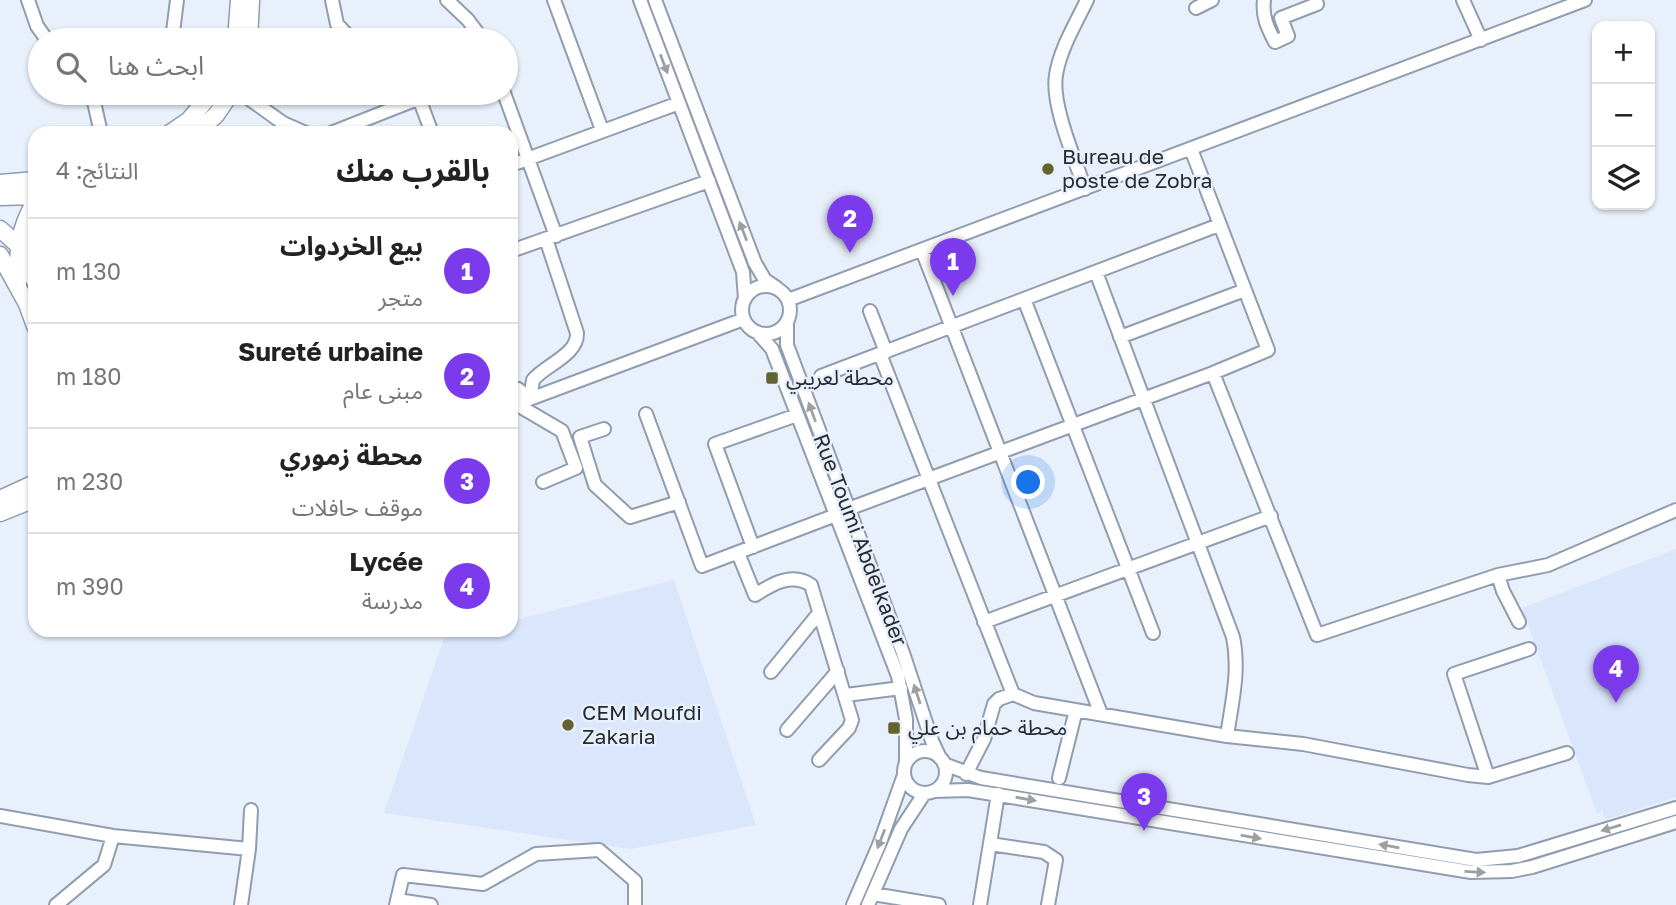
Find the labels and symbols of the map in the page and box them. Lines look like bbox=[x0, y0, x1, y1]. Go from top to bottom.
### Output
one-way arrow bbox=[659, 53, 670, 74]
place label: Bureau de poste de Zobra bbox=[1062, 143, 1212, 193]
marker: Bureau de poste de Zobra bbox=[1040, 161, 1056, 177]
pin: 2 bbox=[827, 195, 873, 253]
one-way arrow bbox=[737, 220, 748, 241]
pin: 1 bbox=[930, 238, 976, 296]
place label: محطة لعريبي bbox=[786, 364, 894, 394]
marker: محطة لعريبي bbox=[764, 370, 780, 386]
one-way arrow bbox=[806, 401, 817, 422]
street label: Rue Toumi Abdelkader bbox=[808, 430, 913, 650]
your location bbox=[1011, 465, 1045, 499]
pin: 4 bbox=[1593, 645, 1639, 703]
one-way arrow bbox=[911, 683, 921, 704]
place label: CEM Moufdi Zakaria bbox=[582, 699, 702, 749]
place label: محطة حمام بن علي bbox=[908, 714, 1067, 744]
marker: CEM Moufdi Zakaria bbox=[560, 717, 576, 733]
marker: محطة حمام بن علي bbox=[886, 720, 902, 736]
pin: 3 bbox=[1121, 773, 1167, 831]
one-way arrow bbox=[1015, 794, 1037, 805]
one-way arrow bbox=[1600, 823, 1621, 833]
one-way arrow bbox=[875, 829, 886, 850]
one-way arrow bbox=[1240, 832, 1262, 843]
one-way arrow bbox=[1378, 840, 1400, 851]
one-way arrow bbox=[1464, 867, 1486, 878]

